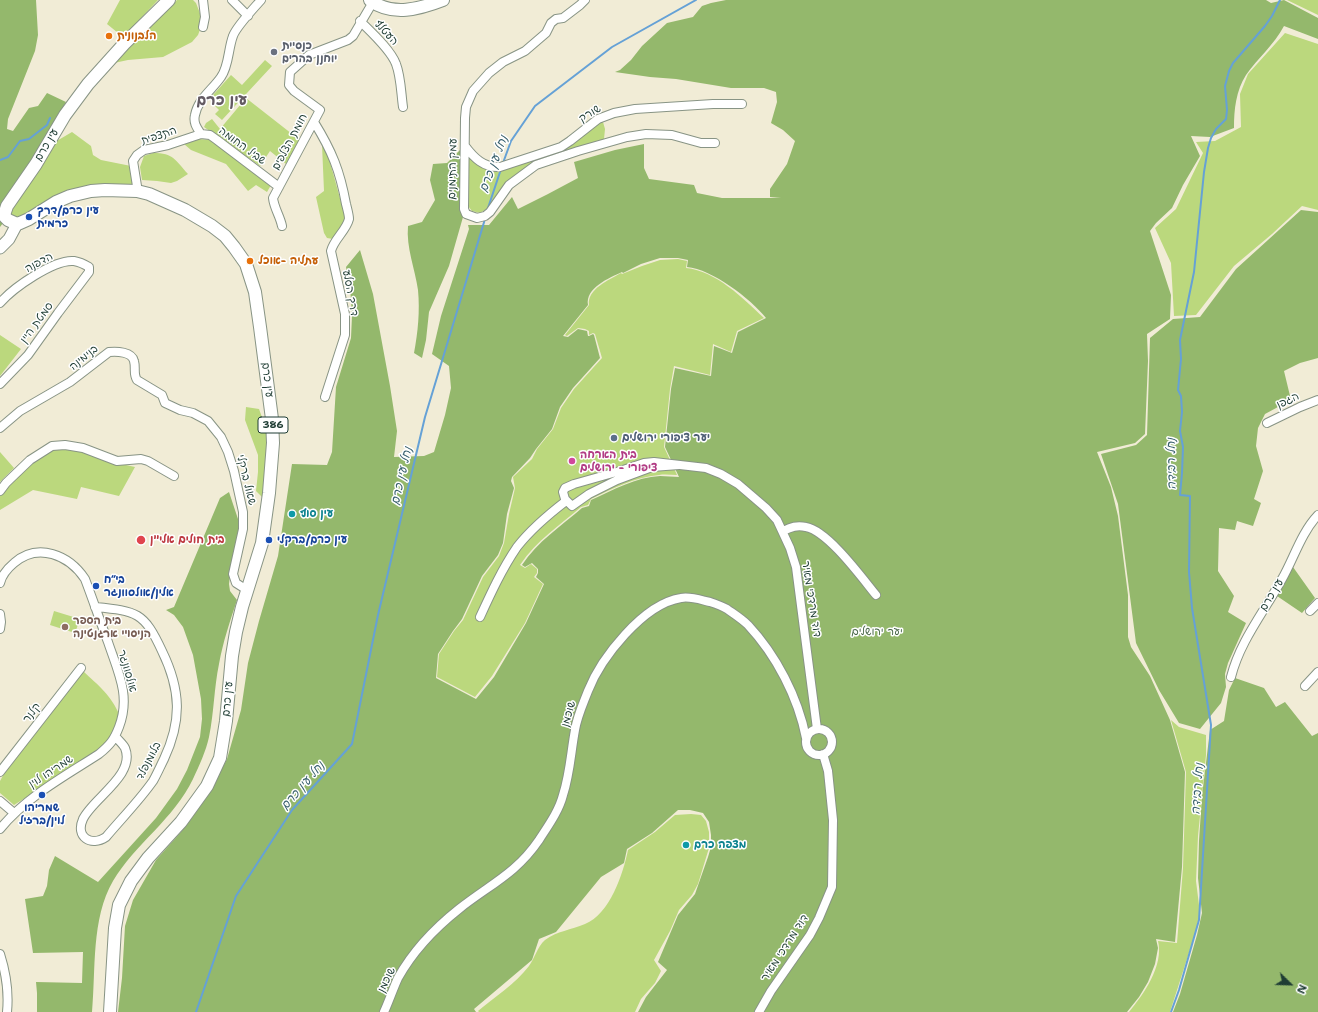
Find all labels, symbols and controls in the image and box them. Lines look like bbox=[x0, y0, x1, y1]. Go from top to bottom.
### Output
street label: העטלף bbox=[371, 18, 401, 48]
place label: הלבנונית bbox=[117, 29, 156, 43]
marker: הלבנונית bbox=[104, 31, 114, 41]
place label: כנסיית יוחנן בהרים bbox=[282, 39, 337, 65]
marker: כנסיית יוחנן בהרים bbox=[269, 47, 279, 57]
district label: עין כרם bbox=[197, 92, 247, 110]
street label: שורק bbox=[577, 102, 603, 126]
street label: חומת הצלפים bbox=[270, 111, 310, 173]
street label: התצפית bbox=[140, 124, 178, 148]
street label: שביל החומה bbox=[216, 124, 268, 168]
street label: עין כרם bbox=[32, 126, 62, 164]
water label: נחל עין כרם bbox=[477, 134, 511, 194]
street label: עמק התימנים bbox=[446, 138, 460, 200]
place label: עין כרם/דרך כרמית bbox=[37, 204, 99, 230]
marker: עין כרם/דרך כרמית bbox=[24, 212, 34, 222]
street label: הדפנה bbox=[23, 250, 55, 276]
place label: עתליה -אוכל bbox=[258, 254, 318, 268]
marker: עתליה -אוכל bbox=[245, 256, 255, 266]
street label: דרך הסלע bbox=[339, 269, 361, 317]
street label: סמטת היין bbox=[18, 300, 56, 346]
street label: בנימינה bbox=[67, 342, 101, 374]
street label: עין כרם bbox=[258, 362, 276, 398]
street label: הגפן bbox=[1275, 390, 1301, 412]
road number: 386 bbox=[258, 417, 288, 433]
place label: יער ציפורי ירושלים bbox=[622, 431, 710, 445]
marker: יער ציפורי ירושלים bbox=[609, 433, 619, 443]
water label: נחל רבידה bbox=[1164, 438, 1180, 490]
water label: נחל עין כרם bbox=[388, 446, 416, 506]
place label: בית הארחה ציפורי - ירושלים bbox=[580, 448, 657, 474]
street label: שאול ברקלי bbox=[233, 453, 259, 507]
marker: בית הארחה ציפורי - ירושלים bbox=[567, 456, 577, 466]
place label: עין סוף bbox=[300, 507, 333, 521]
marker: עין סוף bbox=[287, 509, 297, 519]
place label: בית חולים אלי"ן bbox=[150, 533, 224, 547]
place label: עין כרם/ברקלי bbox=[277, 533, 347, 547]
marker: בית חולים אלי"ן bbox=[135, 534, 147, 546]
marker: עין כרם/ברקלי bbox=[264, 535, 274, 545]
street label: דוד מרדכי מאיר bbox=[798, 560, 824, 638]
place label: בי״ח אלין/אולסוונגר bbox=[104, 573, 174, 599]
street label: עין כרם bbox=[1257, 576, 1287, 614]
marker: בי״ח אלין/אולסוונגר bbox=[91, 581, 101, 591]
place label: בית הספר הניסויי ארגנטינה bbox=[73, 614, 151, 640]
marker: בית הספר הניסויי ארגנטינה bbox=[60, 622, 70, 632]
park label: יער ירושלים bbox=[851, 625, 903, 639]
street label: אולסוונגר bbox=[115, 648, 139, 694]
street label: עין כרם bbox=[220, 681, 236, 717]
street label: שוכמן bbox=[559, 699, 579, 729]
street label: קלנר bbox=[20, 701, 44, 725]
street label: בלומנפלד bbox=[134, 740, 164, 782]
street label: שמריהו לוין bbox=[26, 753, 76, 791]
water label: נחל עין כרם bbox=[278, 759, 328, 813]
water label: נחל רבידה bbox=[1189, 763, 1207, 815]
marker: שמריהו לוין/ברזיל bbox=[37, 790, 47, 800]
place label: שמריהו לוין/ברזיל bbox=[19, 801, 65, 827]
place label: מצפה כרם bbox=[694, 838, 746, 852]
marker: מצפה כרם bbox=[681, 840, 691, 850]
street label: דוד מרדכי מאיר bbox=[759, 912, 811, 984]
north arrow bbox=[1270, 964, 1310, 1004]
street label: שוכמן bbox=[375, 965, 399, 995]
text: N bbox=[1293, 982, 1310, 996]

